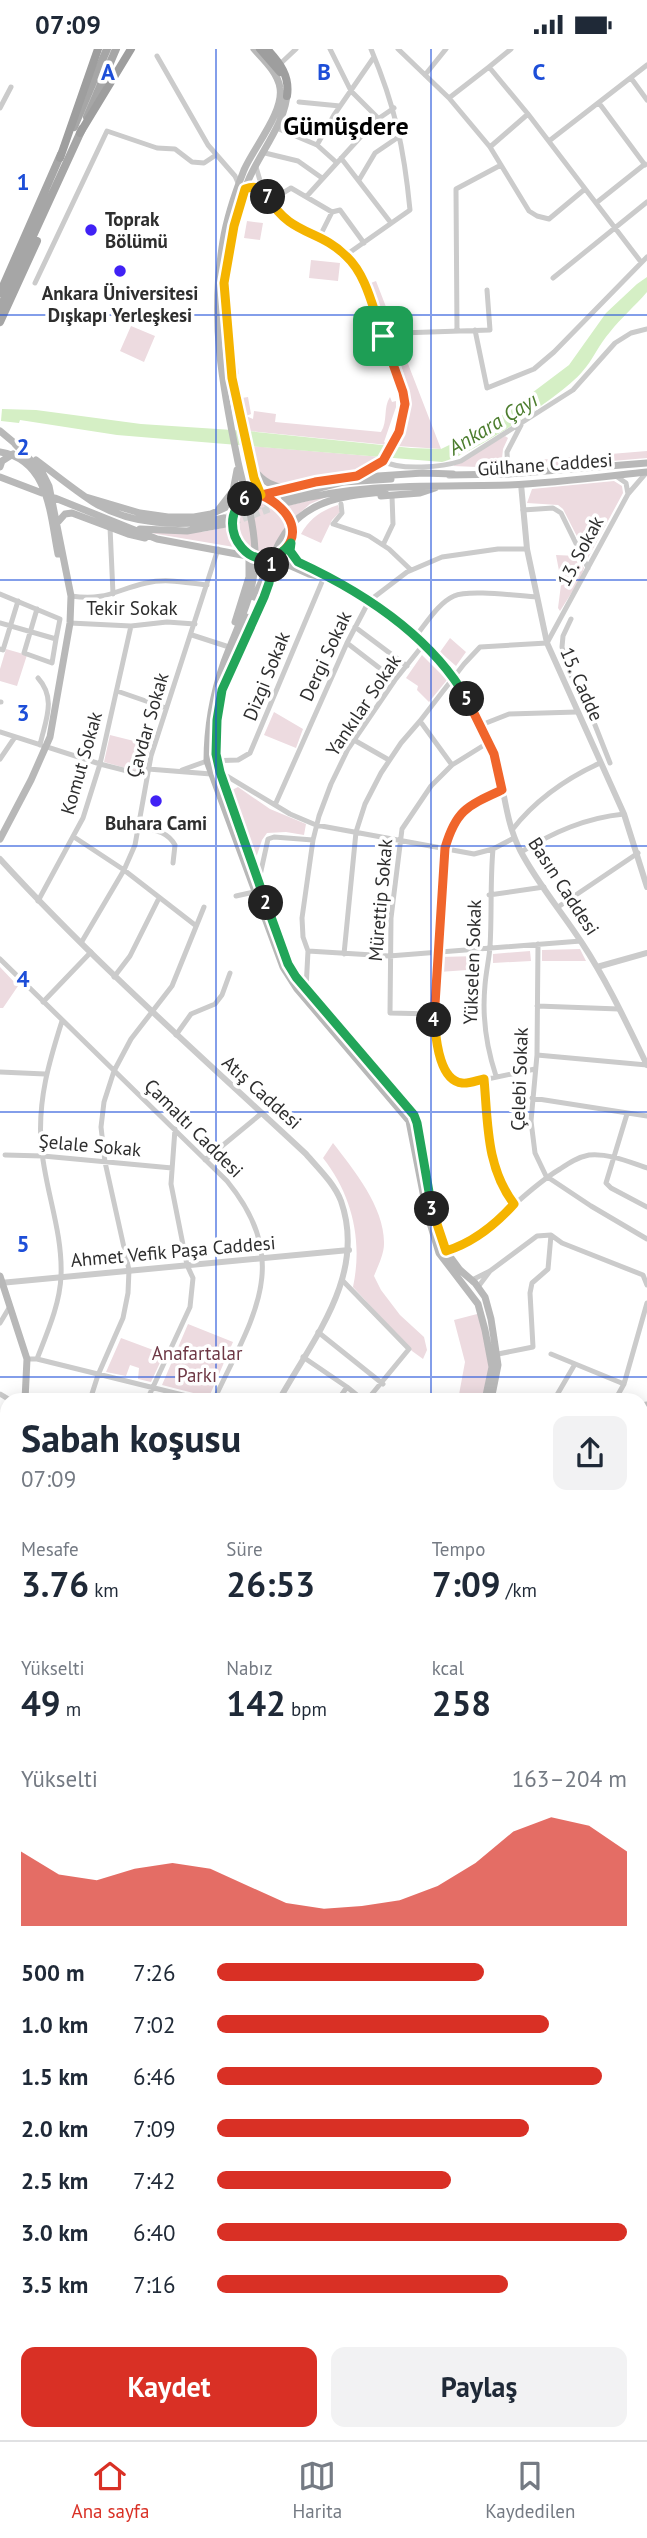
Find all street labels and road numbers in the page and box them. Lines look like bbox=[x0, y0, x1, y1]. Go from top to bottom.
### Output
street label: Gülhane Caddesi bbox=[477, 447, 613, 481]
street label: 13. Sokak bbox=[551, 512, 609, 590]
street label: Tekir Sokak bbox=[86, 596, 178, 620]
street label: Dergi Sokak bbox=[294, 607, 356, 705]
street label: Dizgi Sokak bbox=[237, 628, 295, 724]
street label: 15. Cadde bbox=[555, 643, 609, 725]
street label: Yankılar Sokak bbox=[320, 650, 406, 760]
street label: Çavdar Sokak bbox=[121, 670, 173, 780]
street label: Komut Sokak bbox=[55, 709, 107, 817]
street label: Basın Caddesi bbox=[523, 832, 605, 940]
street label: Mürettip Sokak bbox=[363, 838, 397, 962]
street label: Yükselen Sokak bbox=[458, 899, 486, 1025]
street label: Çelebi Sokak bbox=[505, 1027, 533, 1131]
street label: Atış Caddesi bbox=[217, 1050, 307, 1134]
street label: Çamaltı Caddesi bbox=[140, 1074, 248, 1182]
street label: Şelale Sokak bbox=[38, 1129, 142, 1161]
street label: Ahmet Vefik Paşa Caddesi bbox=[69, 1230, 277, 1272]

